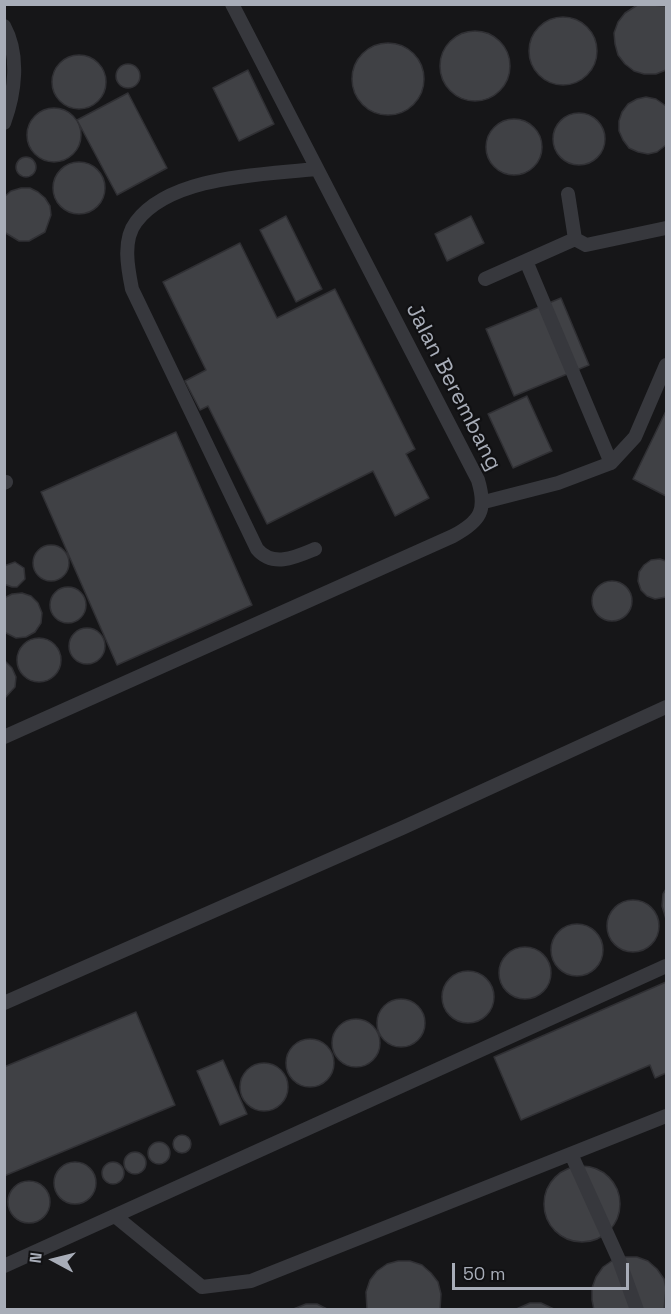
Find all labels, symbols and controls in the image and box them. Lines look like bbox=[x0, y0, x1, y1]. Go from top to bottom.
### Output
street label: Jalan Berembang bbox=[399, 299, 507, 475]
north arrow bbox=[24, 1230, 84, 1290]
text: N bbox=[25, 1251, 47, 1264]
scale bar bbox=[455, 1251, 632, 1289]
text: 50 m bbox=[463, 1262, 505, 1285]

